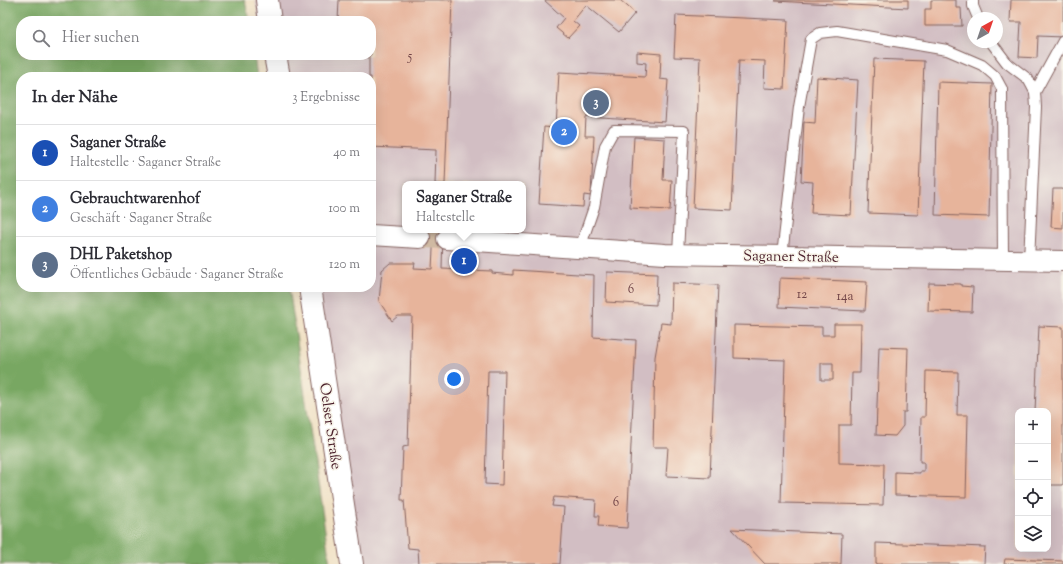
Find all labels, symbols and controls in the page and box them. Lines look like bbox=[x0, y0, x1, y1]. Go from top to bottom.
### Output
north arrow bbox=[967, 12, 1003, 48]
search box bbox=[16, 16, 376, 60]
icon: search bbox=[30, 27, 52, 49]
text: Hier suchen bbox=[62, 28, 140, 49]
house number: 5 bbox=[407, 48, 413, 66]
text: In der Nähe bbox=[32, 86, 118, 110]
pin: 3 bbox=[583, 88, 609, 118]
text: 3 Ergebnisse bbox=[292, 89, 360, 107]
pin: 2 bbox=[551, 117, 577, 147]
text: Saganer Straße bbox=[70, 133, 166, 154]
text: 1 bbox=[43, 144, 47, 162]
text: 40 m bbox=[333, 144, 360, 162]
text: Haltestelle · Saganer Straße bbox=[70, 154, 221, 172]
popup bbox=[402, 181, 526, 233]
text: Saganer Straße bbox=[416, 188, 512, 209]
text: Gebrauchtwarenhof bbox=[70, 189, 200, 210]
text: 2 bbox=[42, 200, 48, 218]
text: 100 m bbox=[328, 200, 360, 218]
text: Haltestelle bbox=[416, 209, 475, 227]
text: Geschäft · Saganer Straße bbox=[70, 210, 212, 228]
text: DHL Paketshop bbox=[70, 245, 172, 266]
pin: 1 bbox=[451, 246, 477, 276]
street label: Saganer Straße bbox=[743, 246, 839, 269]
text: 3 bbox=[42, 256, 48, 274]
text: 120 m bbox=[329, 256, 360, 274]
text: Öffentliches Gebäude · Saganer Straße bbox=[70, 266, 283, 284]
house number: 6 bbox=[628, 281, 634, 299]
house number: 12 bbox=[797, 286, 807, 304]
house number: 14a bbox=[837, 288, 853, 306]
your location bbox=[444, 369, 464, 389]
street label: Oelser Straße bbox=[313, 382, 346, 471]
map controls bbox=[1015, 408, 1051, 552]
button: + bbox=[1015, 408, 1051, 444]
button: − bbox=[1015, 444, 1051, 480]
button: locate bbox=[1015, 480, 1051, 516]
house number: 6 bbox=[613, 494, 619, 512]
button: layers bbox=[1015, 516, 1051, 552]

